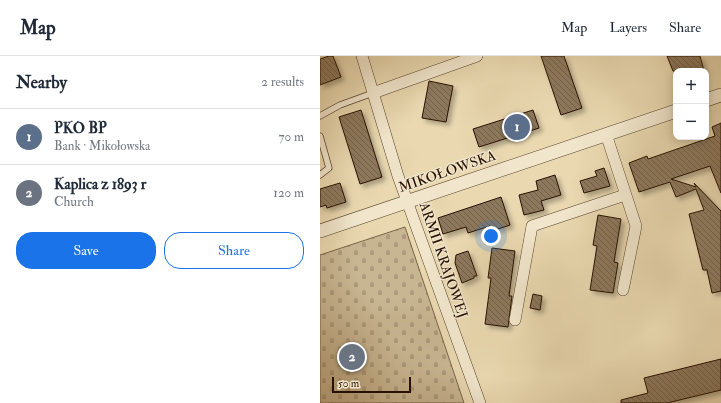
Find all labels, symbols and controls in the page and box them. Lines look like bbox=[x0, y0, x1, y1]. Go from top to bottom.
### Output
text: Map bbox=[20, 16, 56, 40]
text: Map bbox=[561, 19, 587, 36]
text: Layers bbox=[609, 19, 647, 36]
text: Share bbox=[669, 19, 701, 36]
map controls bbox=[673, 68, 709, 140]
button: + bbox=[673, 68, 709, 104]
text: Nearby bbox=[16, 72, 67, 93]
text: 2 results bbox=[261, 74, 304, 90]
button: − bbox=[673, 104, 709, 140]
pin: 1 bbox=[504, 112, 530, 142]
text: PKO BP bbox=[54, 119, 107, 138]
text: 1 bbox=[27, 129, 31, 145]
text: 70 m bbox=[279, 129, 304, 145]
text: Bank · Mikołowska bbox=[54, 138, 150, 154]
street label: MIKOŁOWSKA bbox=[396, 147, 498, 196]
text: Kaplica z 1893 r bbox=[54, 175, 146, 194]
text: 2 bbox=[26, 185, 32, 201]
text: 120 m bbox=[273, 185, 304, 201]
text: Church bbox=[54, 194, 94, 210]
street label: ARMII KRAJOWEJ bbox=[415, 199, 471, 321]
your location bbox=[481, 226, 501, 246]
button: Save bbox=[16, 232, 156, 269]
button: Share bbox=[164, 232, 304, 269]
pin: 2 bbox=[339, 342, 365, 372]
scale bar bbox=[332, 375, 411, 394]
text: 50 m bbox=[338, 377, 359, 390]

